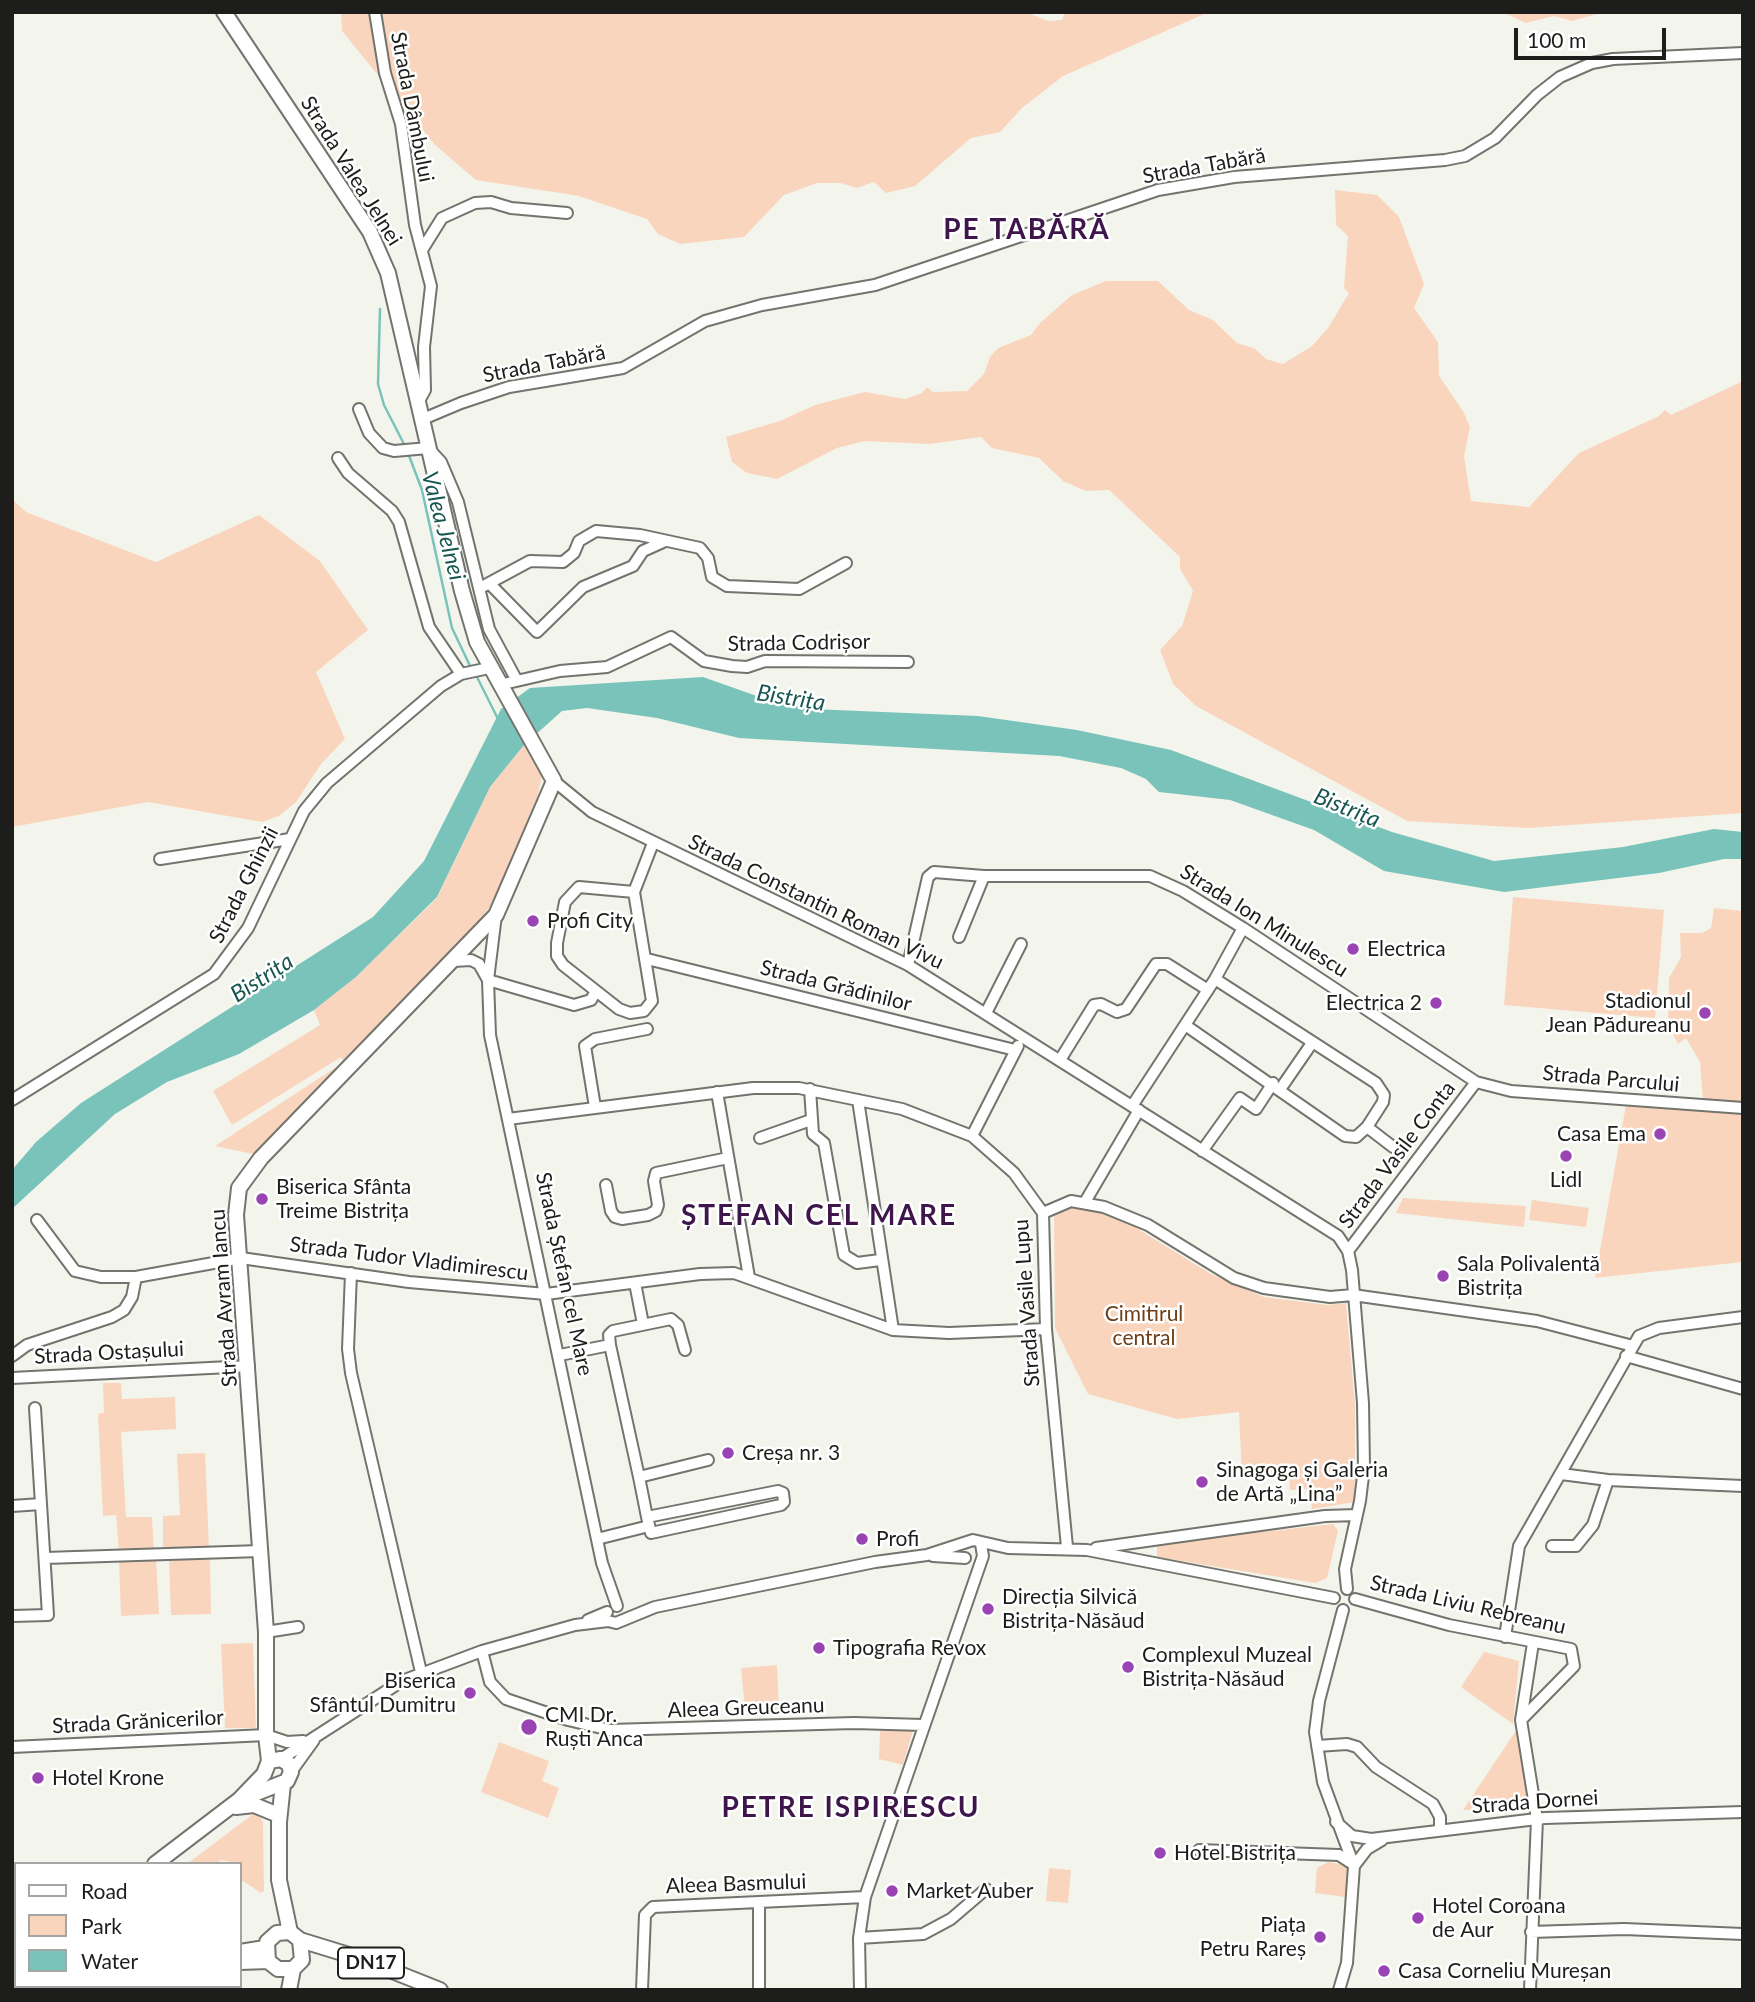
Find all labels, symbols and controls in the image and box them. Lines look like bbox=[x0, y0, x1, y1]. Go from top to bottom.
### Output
scale bar bbox=[1517, 14, 1669, 58]
text: 100 m bbox=[1527, 27, 1586, 52]
street label: Strada Dâmbului bbox=[385, 30, 439, 184]
street label: Strada Valea Jelnei bbox=[295, 92, 407, 250]
street label: Strada Tabără bbox=[1141, 143, 1267, 189]
district label: PE TABĂRĂ bbox=[944, 213, 1110, 247]
street label: Strada Tabără bbox=[480, 340, 608, 388]
water label: Valea Jelnei bbox=[415, 469, 471, 583]
street label: Strada Codrișor bbox=[727, 629, 871, 657]
water label: Bistrița bbox=[755, 679, 827, 717]
water label: Bistrița bbox=[1310, 782, 1384, 834]
street label: Strada Ghinzii bbox=[204, 823, 284, 947]
street label: Strada Constantin Roman Vivu bbox=[684, 829, 948, 975]
street label: Strada Ion Minulescu bbox=[1175, 859, 1353, 983]
place label: Profi City bbox=[547, 908, 633, 934]
marker: Profi City bbox=[525, 913, 541, 929]
place label: Electrica bbox=[1367, 936, 1446, 962]
marker: Electrica bbox=[1345, 941, 1361, 957]
water label: Bistrița bbox=[226, 948, 298, 1008]
street label: Strada Grădinilor bbox=[758, 955, 914, 1017]
place label: Stadionul Jean Pădureanu bbox=[1546, 988, 1691, 1038]
place label: Electrica 2 bbox=[1326, 990, 1422, 1016]
marker: Electrica 2 bbox=[1428, 995, 1444, 1011]
marker: Stadionul Jean Pădureanu bbox=[1697, 1005, 1713, 1021]
street label: Strada Parcului bbox=[1542, 1060, 1680, 1098]
street label: Strada Vasile Conta bbox=[1333, 1076, 1461, 1234]
place label: Casa Ema bbox=[1557, 1121, 1646, 1147]
marker: Casa Ema bbox=[1652, 1126, 1668, 1142]
marker: Lidl bbox=[1558, 1148, 1574, 1164]
place label: Lidl bbox=[1550, 1167, 1582, 1193]
street label: Strada Ștefan cel Mare bbox=[530, 1170, 598, 1378]
place label: Biserica Sfânta Treime Bistrița bbox=[276, 1174, 411, 1224]
marker: Biserica Sfânta Treime Bistrița bbox=[254, 1191, 270, 1207]
district label: ȘTEFAN CEL MARE bbox=[683, 1199, 955, 1233]
street label: Strada Avram Iancu bbox=[205, 1208, 243, 1388]
street label: Strada Vasile Lupu bbox=[1009, 1218, 1045, 1388]
street label: Strada Tudor Vladimirescu bbox=[288, 1232, 530, 1286]
place label: Sala Polivalentă Bistrița bbox=[1457, 1251, 1600, 1301]
marker: Sala Polivalentă Bistrița bbox=[1435, 1268, 1451, 1284]
park label: Cimitirul central bbox=[1105, 1301, 1183, 1351]
street label: Strada Ostașului bbox=[33, 1336, 185, 1370]
place label: Creșa nr. 3 bbox=[742, 1440, 840, 1466]
marker: Creșa nr. 3 bbox=[720, 1445, 736, 1461]
place label: Sinagoga și Galeria de Artă „Lina” bbox=[1216, 1457, 1388, 1507]
marker: Sinagoga și Galeria de Artă „Lina” bbox=[1194, 1474, 1210, 1490]
place label: Profi bbox=[876, 1526, 919, 1552]
marker: Profi bbox=[854, 1531, 870, 1547]
street label: Strada Liviu Rebreanu bbox=[1368, 1570, 1568, 1640]
place label: Direcția Silvică Bistrița-Năsăud bbox=[1002, 1584, 1145, 1634]
marker: Direcția Silvică Bistrița-Năsăud bbox=[980, 1601, 996, 1617]
place label: Tipografia Revox bbox=[833, 1635, 986, 1661]
marker: Tipografia Revox bbox=[811, 1640, 827, 1656]
place label: Complexul Muzeal Bistrița-Năsăud bbox=[1142, 1642, 1312, 1692]
marker: Complexul Muzeal Bistrița-Năsăud bbox=[1120, 1659, 1136, 1675]
place label: Biserica Sfântul Dumitru bbox=[310, 1668, 456, 1718]
marker: Biserica Sfântul Dumitru bbox=[462, 1685, 478, 1701]
street label: Aleea Greuceanu bbox=[667, 1693, 825, 1723]
place label: CMI Dr. Ruști Anca bbox=[545, 1702, 643, 1752]
street label: Strada Grănicerilor bbox=[52, 1705, 224, 1739]
marker: CMI Dr. Ruști Anca bbox=[519, 1717, 539, 1737]
place label: Hotel Krone bbox=[52, 1765, 164, 1791]
marker: Hotel Krone bbox=[30, 1770, 46, 1786]
street label: Strada Dornei bbox=[1471, 1785, 1599, 1819]
district label: PETRE ISPIRESCU bbox=[723, 1791, 979, 1825]
place label: Hotel Bistrița bbox=[1174, 1840, 1296, 1866]
marker: Hotel Bistrița bbox=[1152, 1845, 1168, 1861]
legend bbox=[14, 1862, 242, 1988]
street label: Aleea Basmului bbox=[665, 1869, 807, 1899]
text: Road bbox=[81, 1878, 128, 1903]
place label: Market Auber bbox=[906, 1878, 1033, 1904]
marker: Market Auber bbox=[884, 1883, 900, 1899]
place label: Hotel Coroana de Aur bbox=[1432, 1893, 1566, 1943]
marker: Hotel Coroana de Aur bbox=[1410, 1910, 1426, 1926]
place label: Piața Petru Rareș bbox=[1200, 1912, 1306, 1962]
text: Park bbox=[81, 1913, 122, 1938]
marker: Piața Petru Rareș bbox=[1312, 1929, 1328, 1945]
text: Water bbox=[81, 1948, 138, 1973]
road number: DN17 bbox=[338, 1948, 404, 1979]
place label: Casa Corneliu Mureșan bbox=[1398, 1958, 1611, 1984]
marker: Casa Corneliu Mureșan bbox=[1376, 1963, 1392, 1979]

